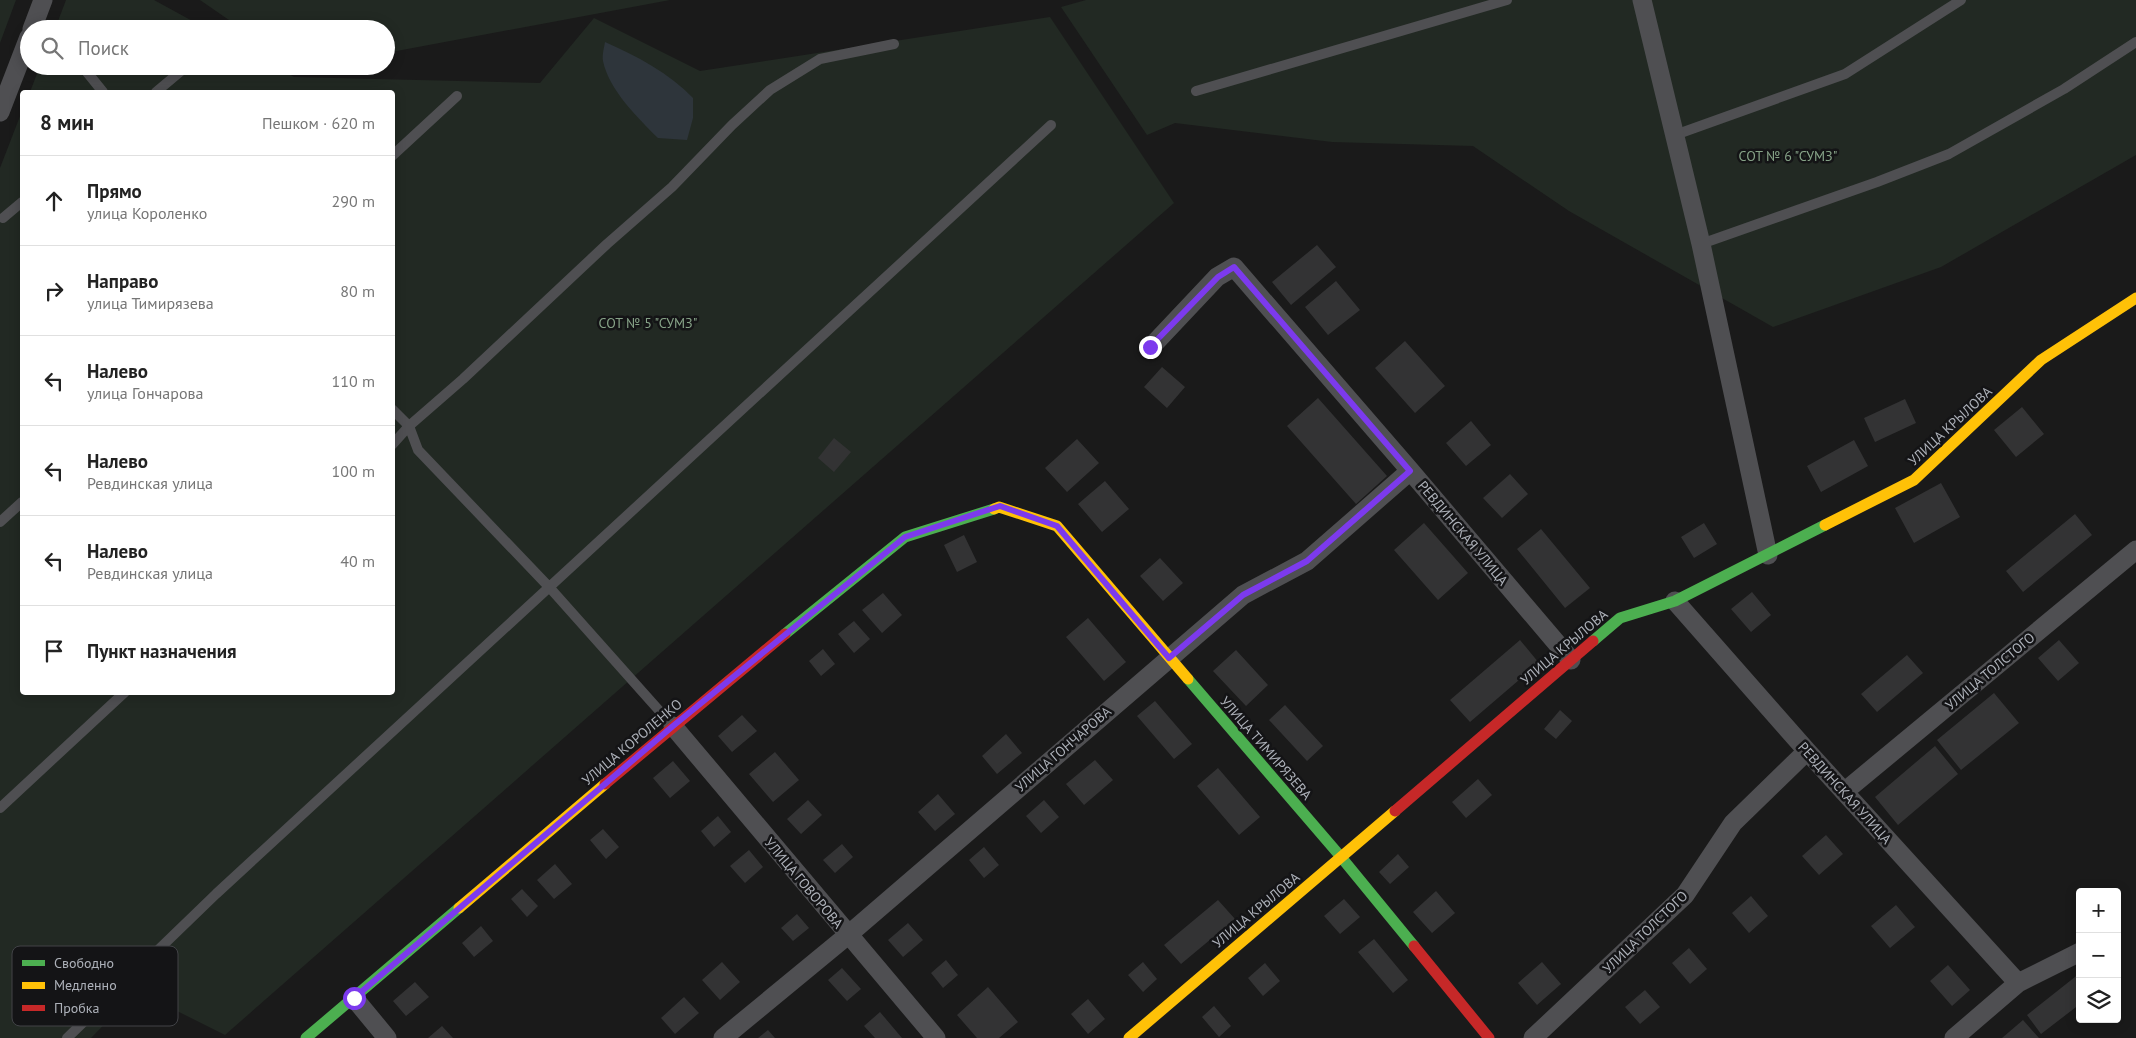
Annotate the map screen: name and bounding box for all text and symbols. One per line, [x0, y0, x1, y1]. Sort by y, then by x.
search box [20, 20, 395, 75]
icon: search [38, 34, 66, 62]
text: Поиск [78, 36, 129, 60]
text: 8 мин [40, 109, 94, 136]
text: Пешком · 620 m [262, 113, 375, 133]
park label: СОТ № 6 "СУМЗ" [1739, 147, 1837, 165]
text: Прямо [87, 179, 142, 203]
icon: ahead [40, 187, 68, 215]
text: 290 m [332, 191, 375, 211]
text: улица Короленко [87, 203, 207, 223]
text: Направо [87, 269, 158, 293]
icon: right [40, 277, 68, 305]
text: 80 m [340, 281, 375, 301]
text: улица Тимирязева [87, 293, 214, 313]
park label: СОТ № 5 "СУМЗ" [599, 314, 697, 332]
route end [1139, 336, 1162, 359]
text: Налево [87, 359, 148, 383]
icon: left [40, 367, 68, 395]
text: 110 m [332, 371, 375, 391]
street label: УЛИЦА КРЫЛОВА [1904, 382, 1996, 470]
text: улица Гончарова [87, 383, 203, 403]
text: Налево [87, 449, 148, 473]
icon: left [40, 457, 68, 485]
text: 100 m [332, 461, 375, 481]
text: Ревдинская улица [87, 473, 213, 493]
street label: РЕВДИНСКАЯ УЛИЦА [1414, 477, 1513, 590]
text: Налево [87, 539, 148, 563]
icon: left [40, 547, 68, 575]
text: 40 m [340, 551, 375, 571]
text: Ревдинская улица [87, 563, 213, 583]
street label: УЛИЦА КРЫЛОВА [1517, 605, 1612, 689]
street label: УЛИЦА ТОЛСТОГО [1942, 628, 2038, 714]
icon: arrive [40, 637, 68, 665]
text: Пункт назначения [87, 639, 237, 663]
street label: УЛИЦА ТИМИРЯЗЕВА [1216, 693, 1316, 804]
street label: УЛИЦА КОРОЛЕНКО [578, 695, 686, 789]
street label: УЛИЦА ГОНЧАРОВА [1011, 702, 1115, 796]
street label: РЕВДИНСКАЯ УЛИЦА [1794, 738, 1896, 848]
street label: УЛИЦА ГОВОРОВА [761, 834, 848, 933]
street label: УЛИЦА КРЫЛОВА [1209, 868, 1304, 952]
street label: УЛИЦА ТОЛСТОГО [1599, 887, 1691, 977]
map controls [2076, 888, 2121, 1023]
button: + [2076, 888, 2121, 933]
button: − [2076, 933, 2121, 978]
legend [12, 946, 178, 1026]
text: Свободно [54, 954, 114, 972]
text: Медленно [54, 976, 117, 994]
button: layers [2076, 978, 2121, 1023]
route start [343, 987, 366, 1010]
text: Пробка [54, 999, 99, 1017]

